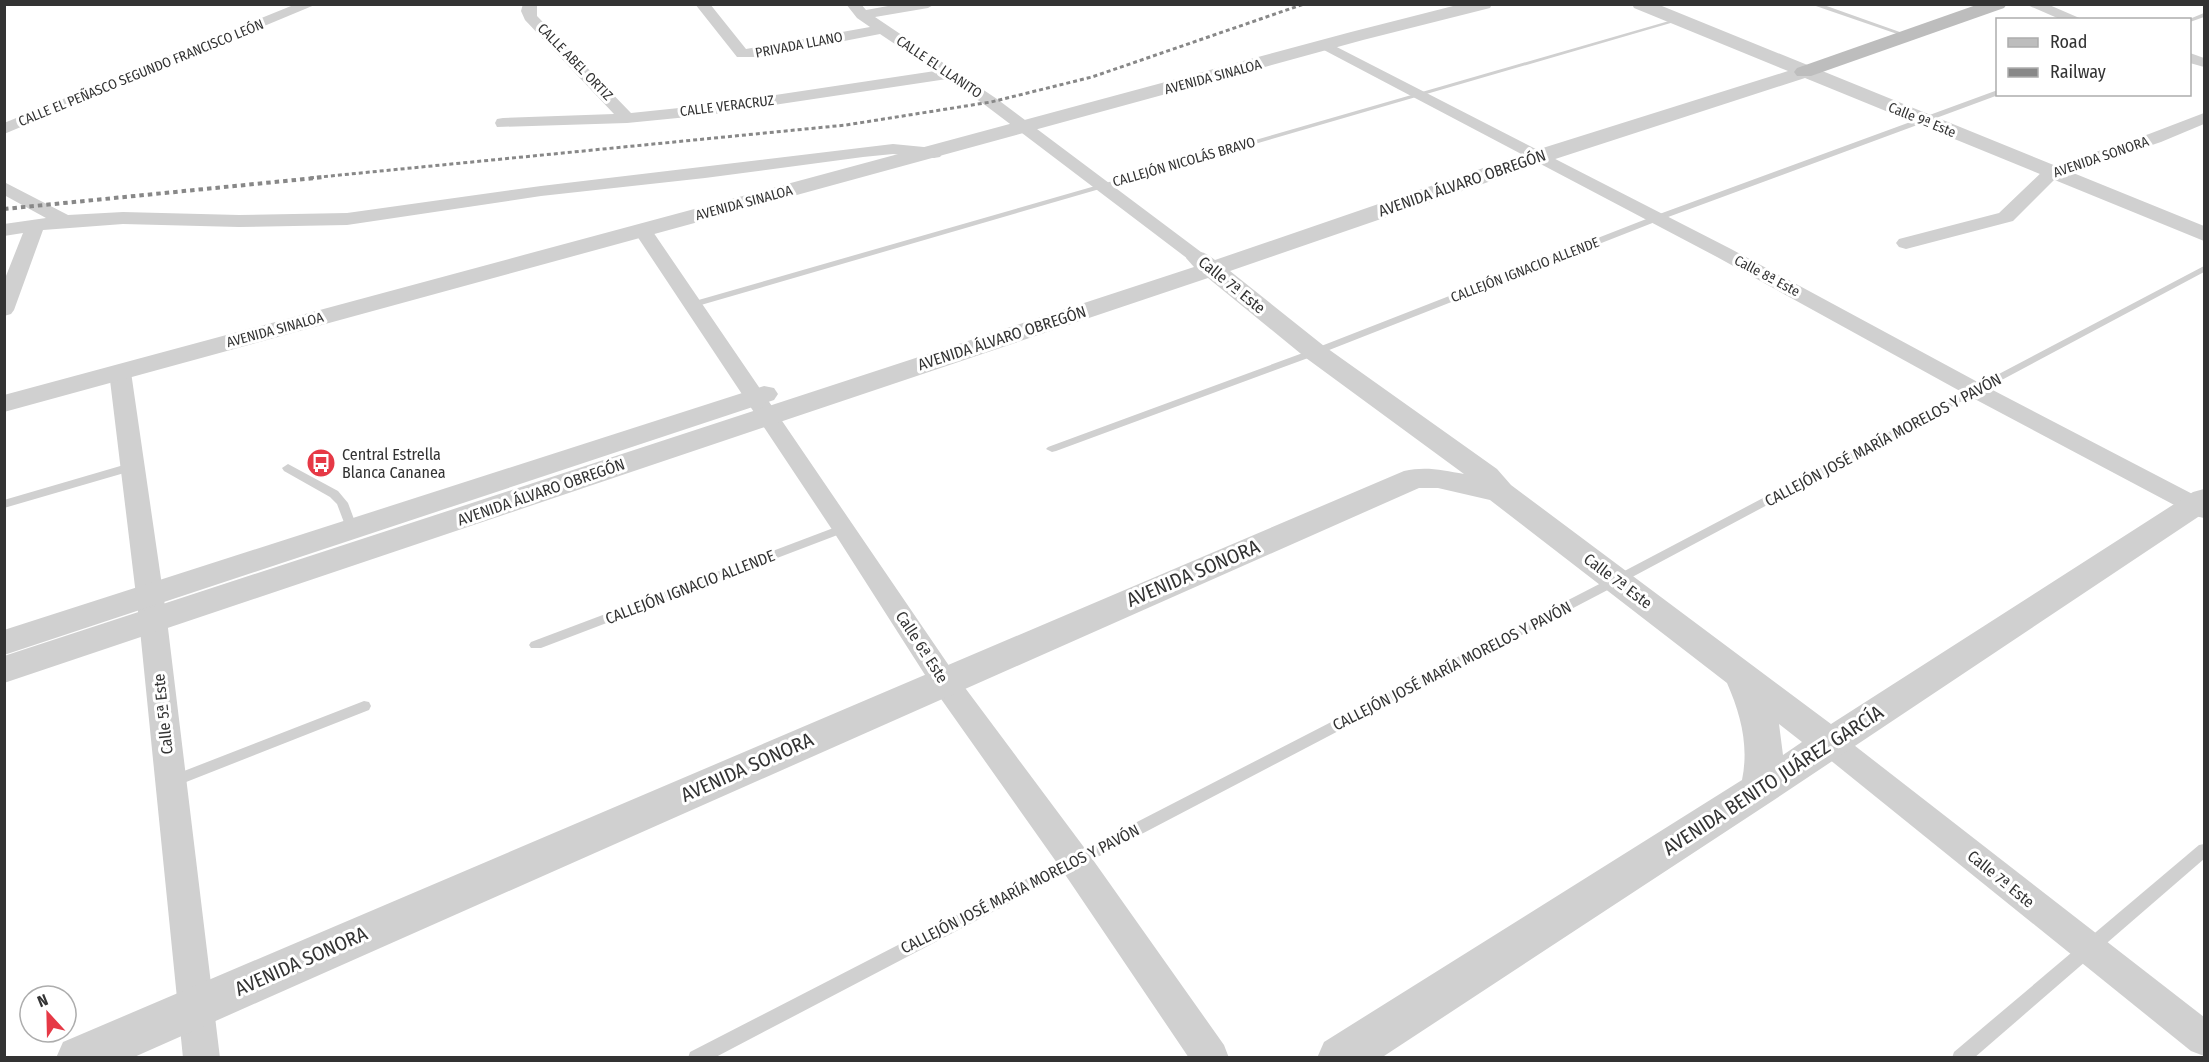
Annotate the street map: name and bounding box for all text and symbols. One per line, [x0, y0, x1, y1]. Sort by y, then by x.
street label: CALLE EL PEÑASCO SEGUNDO FRANCISCO LEÓN [16, 15, 266, 130]
legend [1996, 18, 2191, 96]
street label: CALLE ABEL ORTIZ [534, 20, 616, 104]
street label: PRIVADA LLANO [754, 28, 844, 62]
text: Road [2050, 31, 2087, 53]
street label: CALLE EL LLANITO [893, 32, 985, 102]
street label: AVENIDA SINALOA [1163, 56, 1264, 98]
text: Railway [2050, 61, 2106, 83]
street label: CALLE VERACRUZ [679, 92, 775, 120]
street label: Calle 9ª Este [1886, 99, 1958, 141]
street label: CALLEJÓN NICOLÁS BRAVO [1110, 132, 1258, 191]
street label: AVENIDA SONORA [2051, 133, 2151, 181]
street label: AVENIDA ÁLVARO OBREGÓN [1376, 145, 1548, 221]
street label: AVENIDA SINALOA [694, 182, 795, 224]
street label: CALLEJÓN IGNACIO ALLENDE [1448, 233, 1602, 306]
street label: Calle 7ª Este [1195, 252, 1269, 318]
street label: Calle 8ª Este [1731, 252, 1803, 300]
street label: AVENIDA ÁLVARO OBREGÓN [915, 302, 1089, 374]
street label: AVENIDA SINALOA [225, 309, 326, 351]
street label: CALLEJÓN JOSÉ MARÍA MORELOS Y PAVÓN [1761, 369, 2005, 511]
place label: Central Estrella Blanca Cananea [342, 445, 446, 482]
bus stop icon: Central Estrella Blanca Cananea [305, 447, 337, 479]
street label: AVENIDA ÁLVARO OBREGÓN [455, 454, 627, 530]
street label: AVENIDA SONORA [1123, 534, 1264, 612]
street label: CALLEJÓN IGNACIO ALLENDE [603, 546, 777, 628]
street label: Calle 7ª Este [1580, 549, 1656, 613]
street label: CALLEJÓN JOSÉ MARÍA MORELOS Y PAVÓN [1330, 597, 1574, 735]
street label: Calle 6ª Este [892, 608, 952, 687]
street label: Calle 5ª Este [149, 673, 177, 755]
street label: AVENIDA BENITO JUÁREZ GARCÍA [1658, 699, 1888, 860]
street label: AVENIDA SONORA [677, 727, 817, 807]
street label: CALLEJÓN JOSÉ MARÍA MORELOS Y PAVÓN [898, 820, 1142, 958]
street label: Calle 7ª Este [1964, 846, 2038, 912]
street label: AVENIDA SONORA [231, 921, 371, 1001]
north arrow [18, 984, 78, 1044]
text: N [35, 990, 51, 1011]

